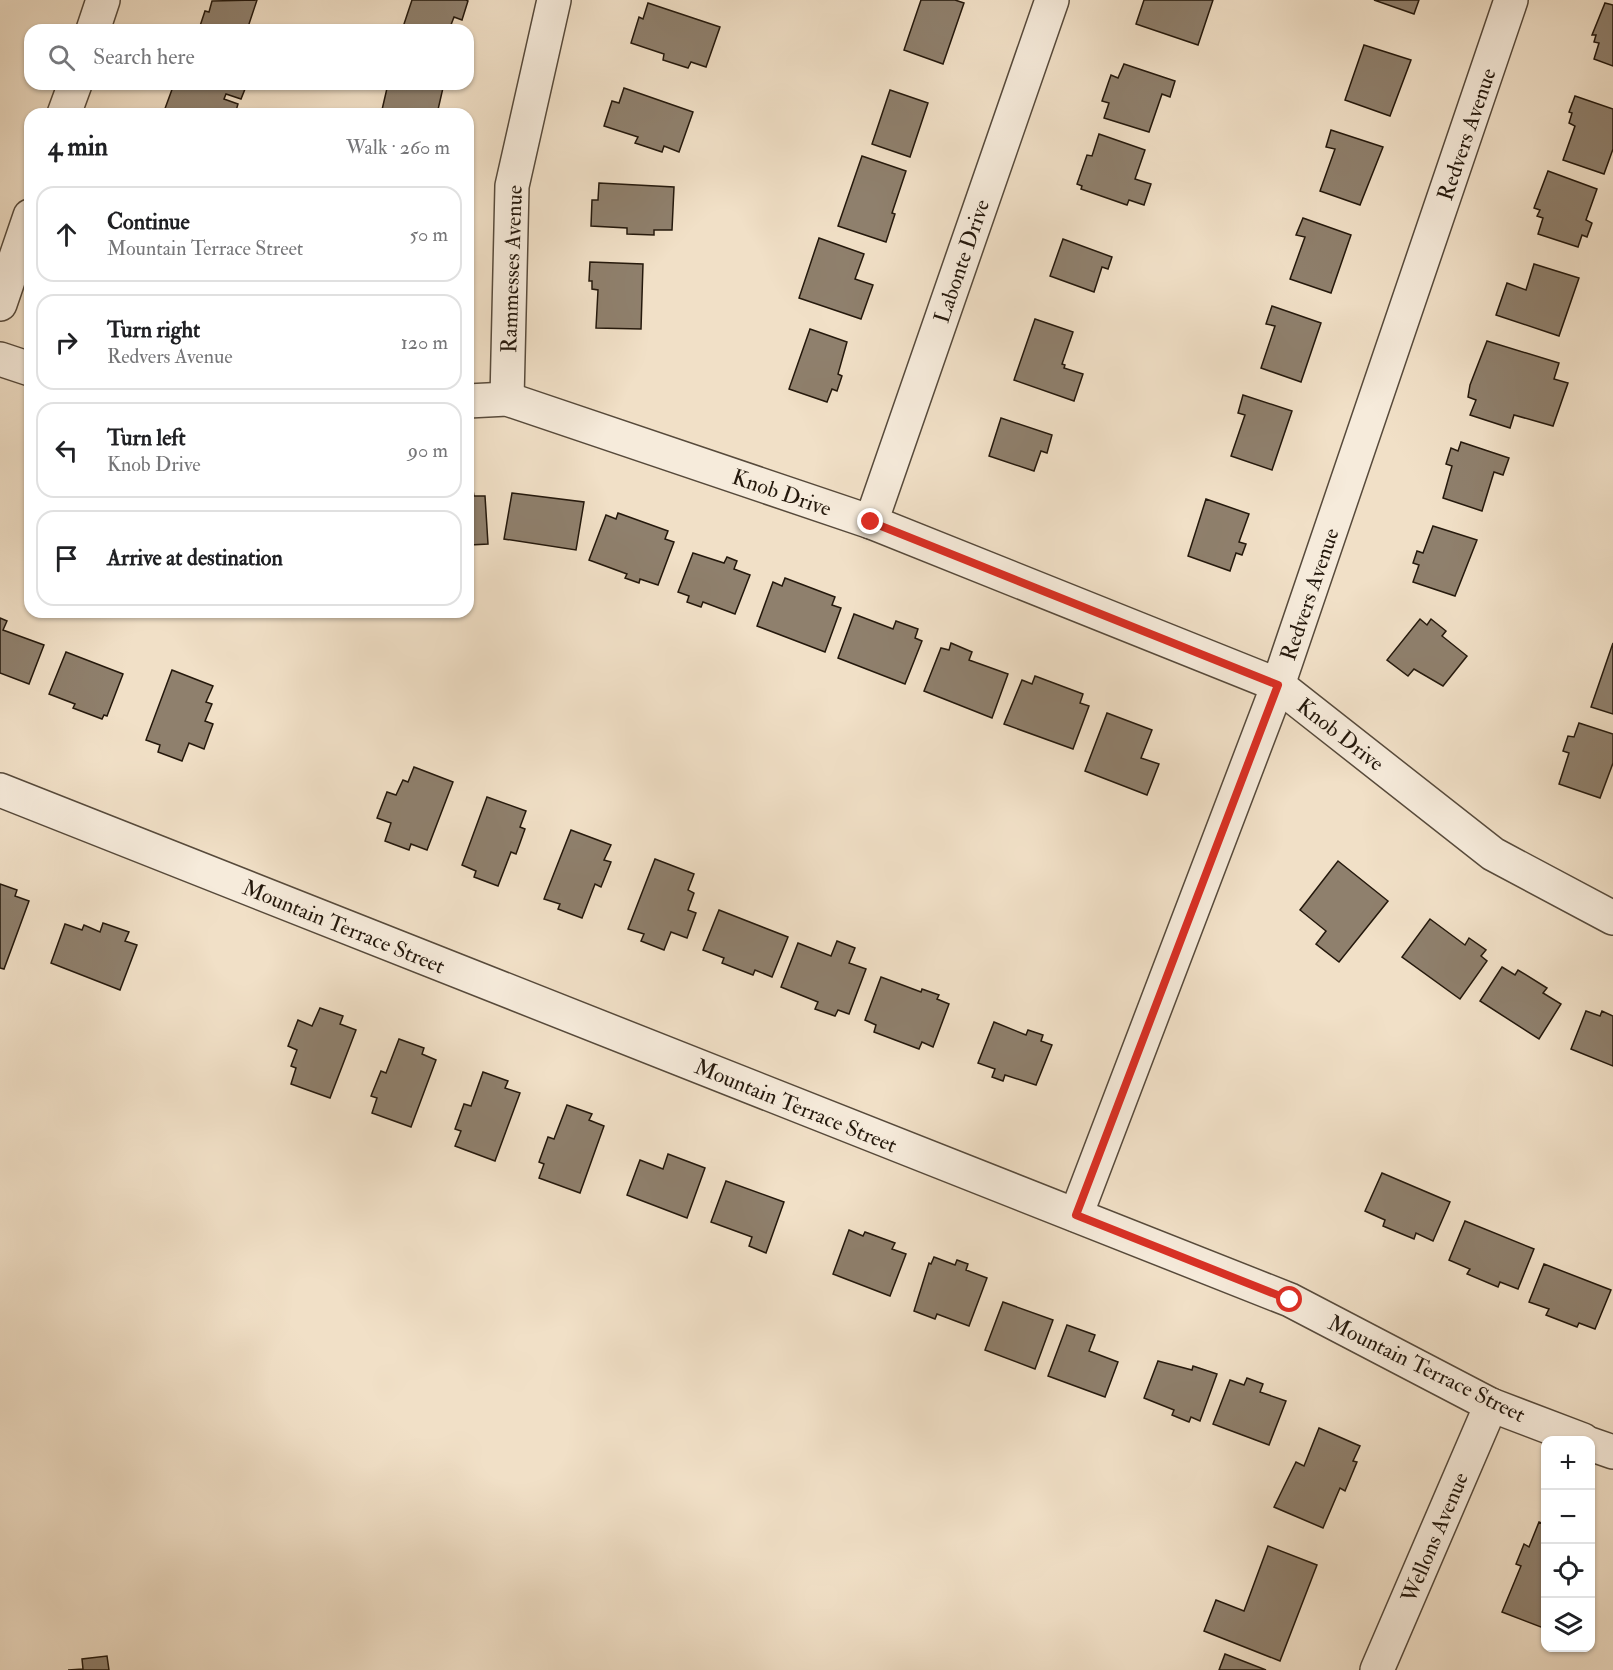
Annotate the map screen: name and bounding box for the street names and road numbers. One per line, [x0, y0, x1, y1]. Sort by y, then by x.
street label: Redvers Avenue [1431, 64, 1503, 204]
street label: Rammesses Avenue [495, 184, 529, 354]
street label: Labonte Drive [928, 196, 996, 327]
street label: Knob Drive [728, 463, 835, 523]
street label: Redvers Avenue [1274, 524, 1346, 664]
street label: Knob Drive [1291, 692, 1390, 778]
street label: Mountain Terrace Street [238, 873, 449, 980]
street label: Mountain Terrace Street [690, 1052, 901, 1159]
street label: Mountain Terrace Street [1323, 1309, 1530, 1429]
street label: Wellons Avenue [1395, 1468, 1475, 1608]

